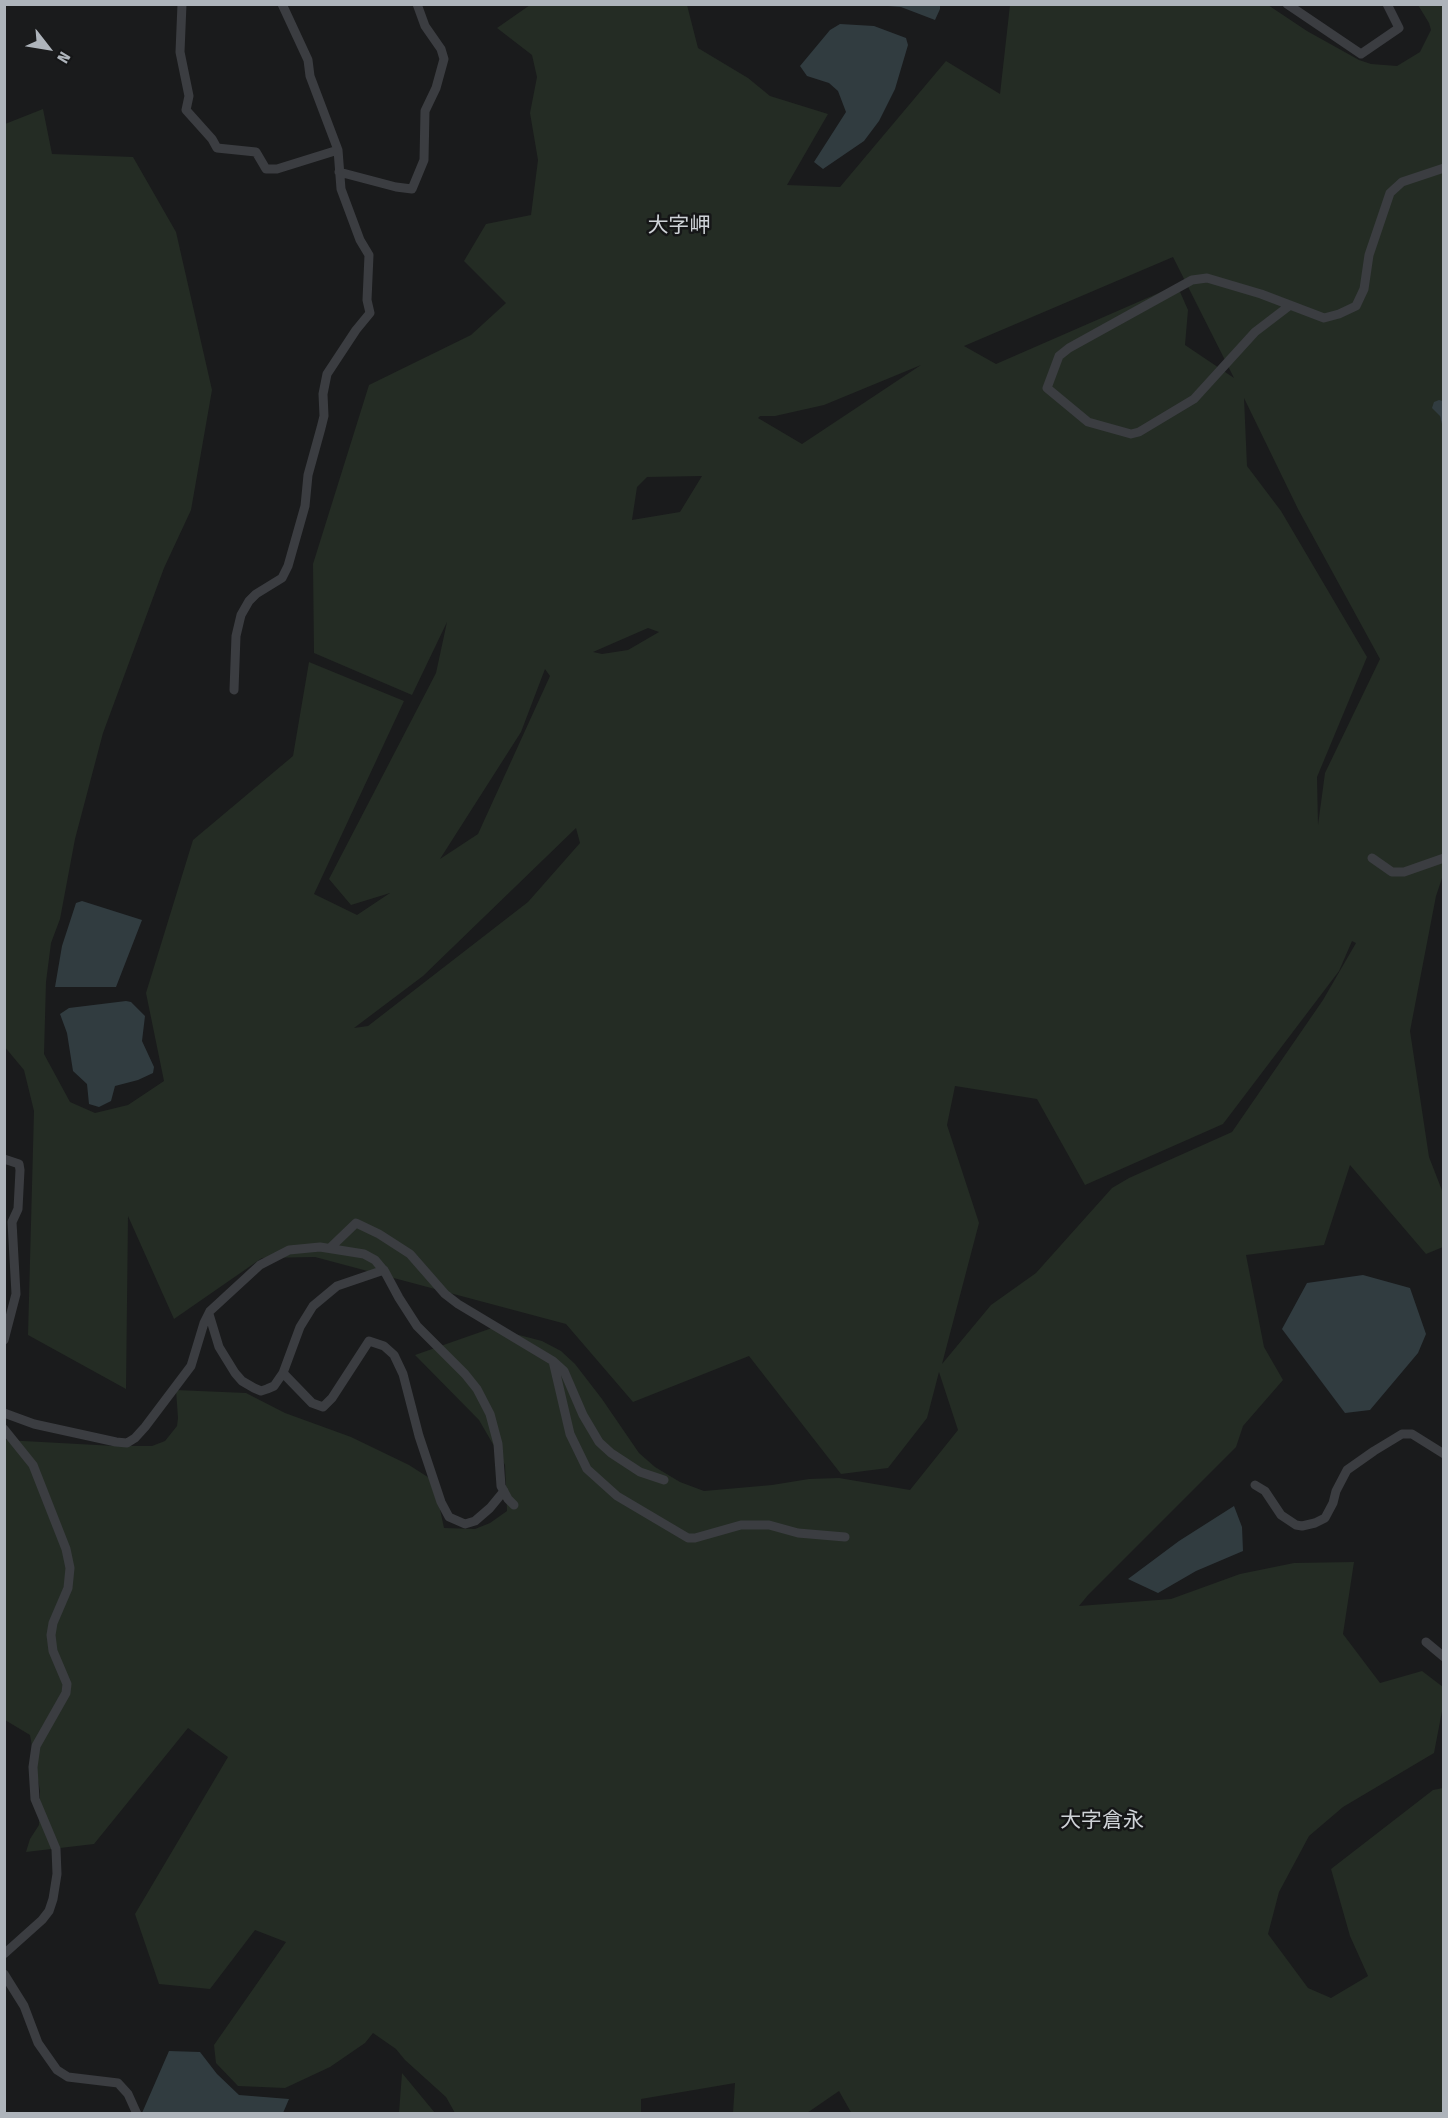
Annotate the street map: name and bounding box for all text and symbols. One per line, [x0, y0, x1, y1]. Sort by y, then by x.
north arrow [18, 18, 78, 78]
text: N [53, 49, 74, 67]
district label: 大字岬 [648, 213, 710, 239]
district label: 大字倉永 [1060, 1808, 1144, 1834]

